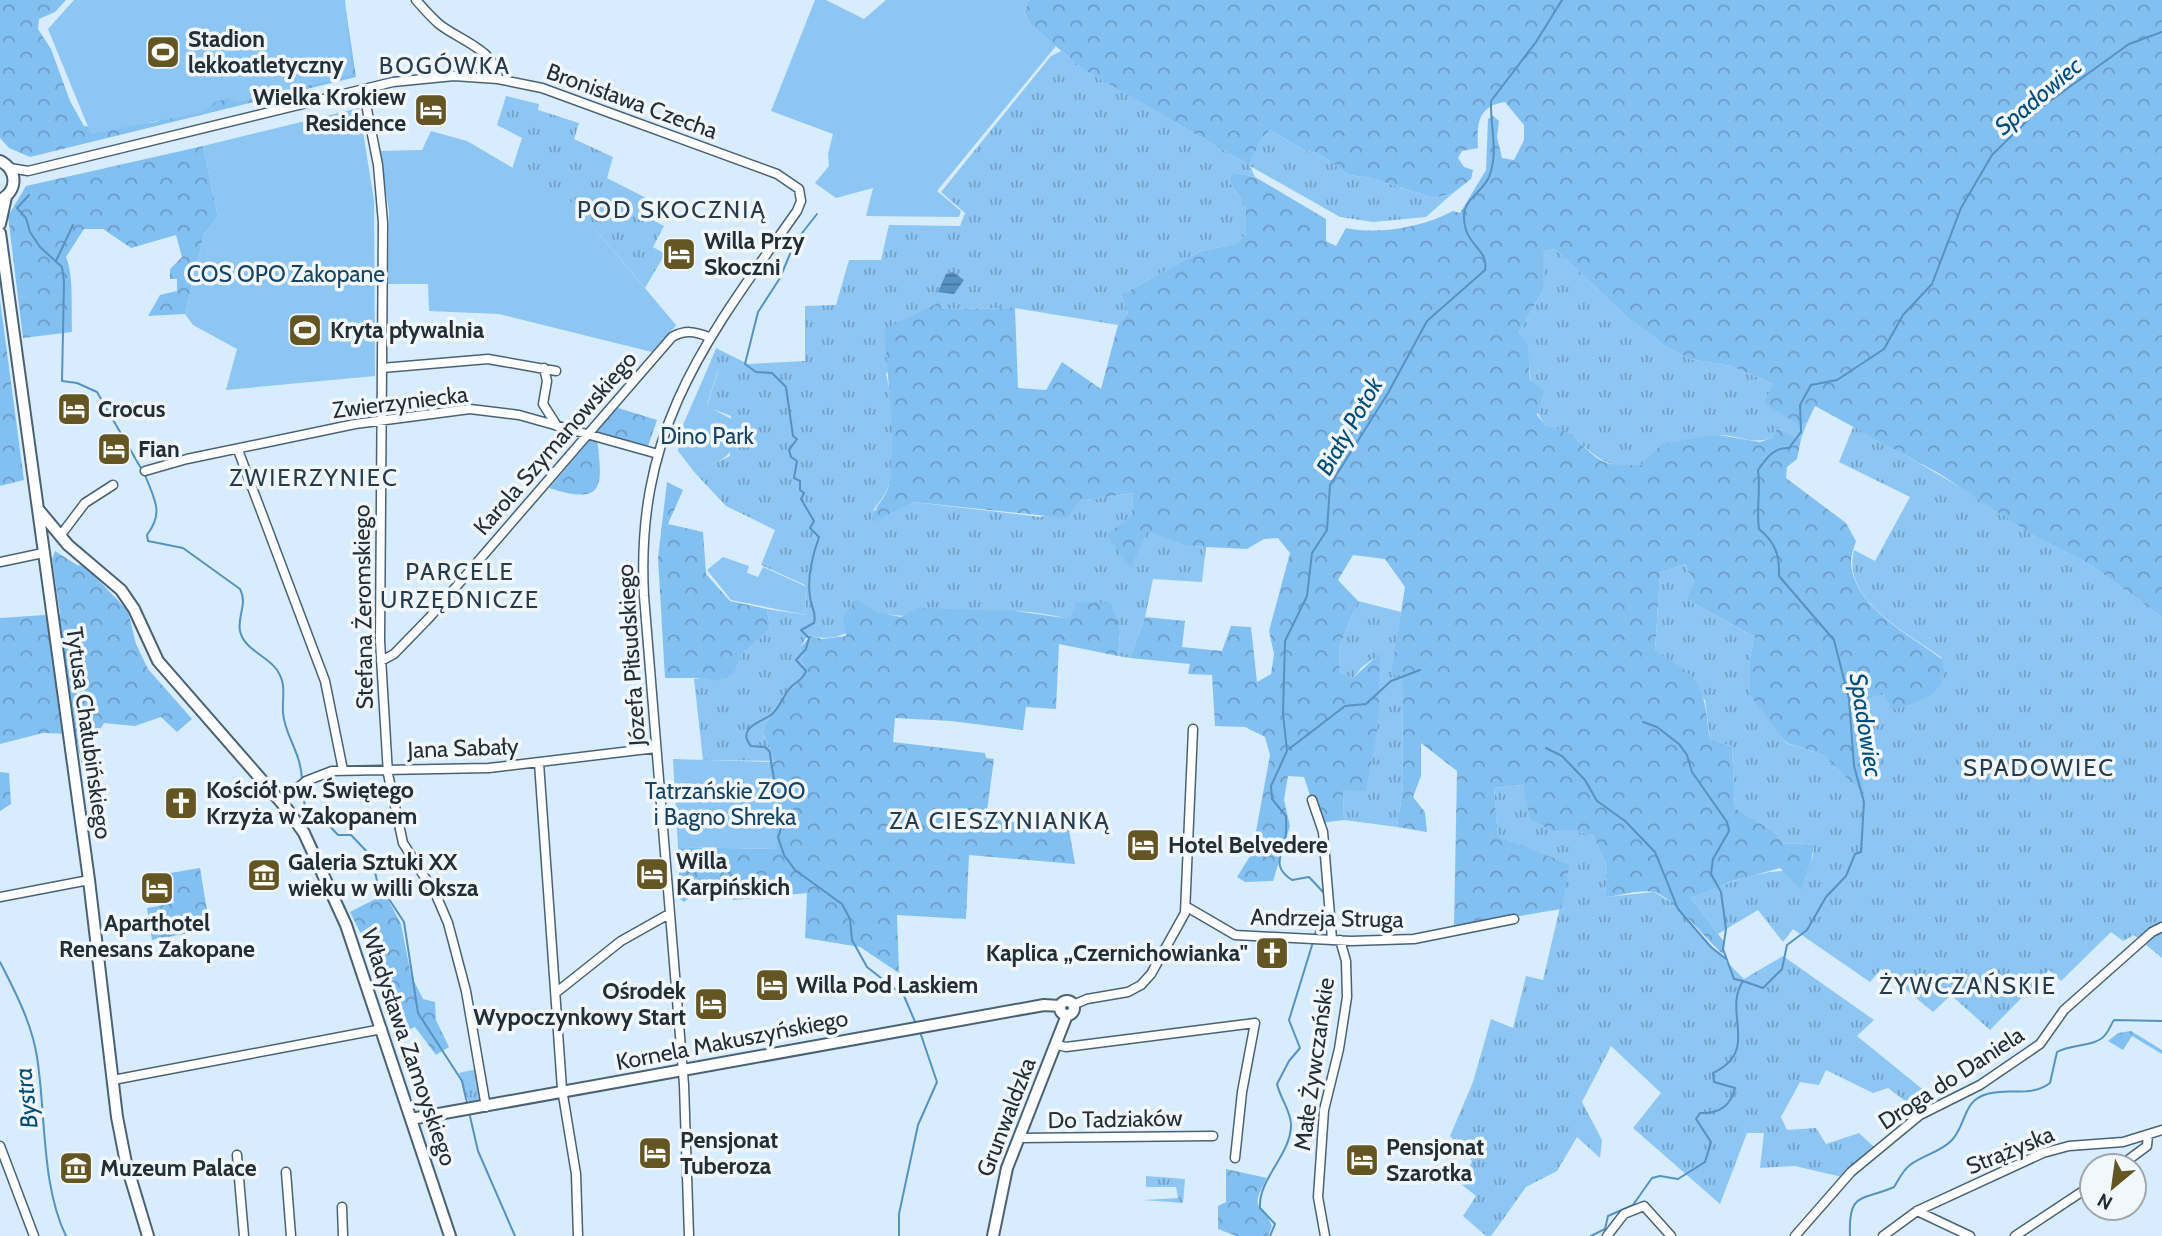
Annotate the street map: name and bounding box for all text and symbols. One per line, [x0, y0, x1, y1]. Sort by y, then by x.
place label: Stadion lekkoatletyczny [188, 25, 344, 79]
sports icon: Stadion lekkoatletyczny [144, 33, 182, 71]
district label: BOGÓWKA [379, 51, 511, 80]
water label: Spadowiec [1989, 51, 2088, 141]
street label: Bronisława Czecha [543, 57, 721, 145]
place label: Wielka Krokiew Residence [253, 83, 406, 137]
hotel icon: Wielka Krokiew Residence [412, 91, 450, 129]
district label: POD SKOCZNIĄ [577, 195, 767, 224]
place label: Willa Przy Skoczni [704, 227, 805, 281]
hotel icon: Willa Przy Skoczni [660, 235, 698, 273]
park label: COS OPO Zakopane [187, 260, 385, 288]
sports icon: Kryta pływalnia [286, 311, 324, 349]
place label: Kryta pływalnia [330, 316, 485, 344]
street label: Karola Szymanowskiego [467, 345, 643, 541]
water label: Biały Potok [1309, 371, 1389, 480]
street label: Zwierzyniecka [331, 380, 469, 424]
hotel icon: Crocus [55, 390, 93, 428]
place label: Crocus [98, 395, 166, 423]
park label: Dino Park [660, 422, 754, 450]
hotel icon: Fian [95, 430, 133, 468]
place label: Fian [138, 435, 180, 463]
district label: ZWIERZYNIEC [229, 463, 399, 492]
street label: Stefana Żeromskiego [347, 504, 379, 710]
district label: PARCELE URZĘDNICZE [380, 557, 540, 614]
street label: Józefa Piłsudskiego [611, 563, 651, 748]
street label: Tytusa Chałubińskiego [60, 625, 118, 841]
water label: Spadowiec [1843, 671, 1889, 780]
street label: Jana Sabały [406, 732, 519, 764]
district label: SPADOWIEC [1963, 753, 2115, 782]
place label: Kościół pw. Świętego Krzyża w Zakopanem [206, 776, 417, 830]
park label: Tatrzańskie ZOO i Bagno Shreka [645, 777, 805, 831]
church icon: Kościół pw. Świętego Krzyża w Zakopanem [162, 784, 200, 822]
district label: ZA CIESZYNIANKĄ [889, 806, 1111, 835]
hotel icon: Hotel Belvedere [1124, 826, 1162, 864]
place label: Hotel Belvedere [1168, 831, 1328, 859]
place label: Willa Karpińskich [676, 847, 790, 901]
place label: Galeria Sztuki XX wieku w willi Oksza [288, 848, 479, 902]
hotel icon: Willa Karpińskich [633, 855, 671, 893]
museum icon: Galeria Sztuki XX wieku w willi Oksza [245, 856, 283, 894]
hotel icon: Aparthotel Renesans Zakopane [138, 869, 176, 907]
street label: Andrzeja Struga [1250, 903, 1404, 933]
place label: Aparthotel Renesans Zakopane [59, 909, 255, 963]
street label: Władysława Zamoyskiego [355, 925, 463, 1169]
church icon: Kaplica „Czernichowianka" [1253, 934, 1291, 972]
place label: Kaplica „Czernichowianka" [986, 939, 1248, 967]
hotel icon: Willa Pod Laskiem [753, 966, 791, 1004]
place label: Willa Pod Laskiem [796, 971, 978, 999]
district label: ŻYWCZAŃSKIE [1879, 971, 2057, 1000]
street label: Małe Żywczańskie [1288, 975, 1340, 1152]
place label: Ośrodek Wypoczynkowy Start [473, 977, 687, 1031]
hotel icon: Ośrodek Wypoczynkowy Start [692, 985, 730, 1023]
street label: Kornela Makuszyńskiego [614, 1004, 850, 1076]
street label: Droga do Daniela [1873, 1021, 2029, 1135]
street label: Grunwaldzka [971, 1054, 1041, 1180]
water label: Bystra [8, 1066, 44, 1130]
street label: Do Tadziaków [1047, 1104, 1183, 1134]
street label: Strążyska [1962, 1120, 2058, 1180]
place label: Pensjonat Tuberoza [680, 1126, 778, 1180]
place label: Pensjonat Szarotka [1386, 1133, 1484, 1187]
hotel icon: Pensjonat Tuberoza [636, 1134, 674, 1172]
hotel icon: Pensjonat Szarotka [1343, 1141, 1381, 1179]
museum icon: Muzeum Palace [57, 1149, 95, 1187]
north arrow [2078, 1152, 2148, 1222]
place label: Muzeum Palace [100, 1154, 257, 1182]
text: N [2094, 1188, 2116, 1215]

